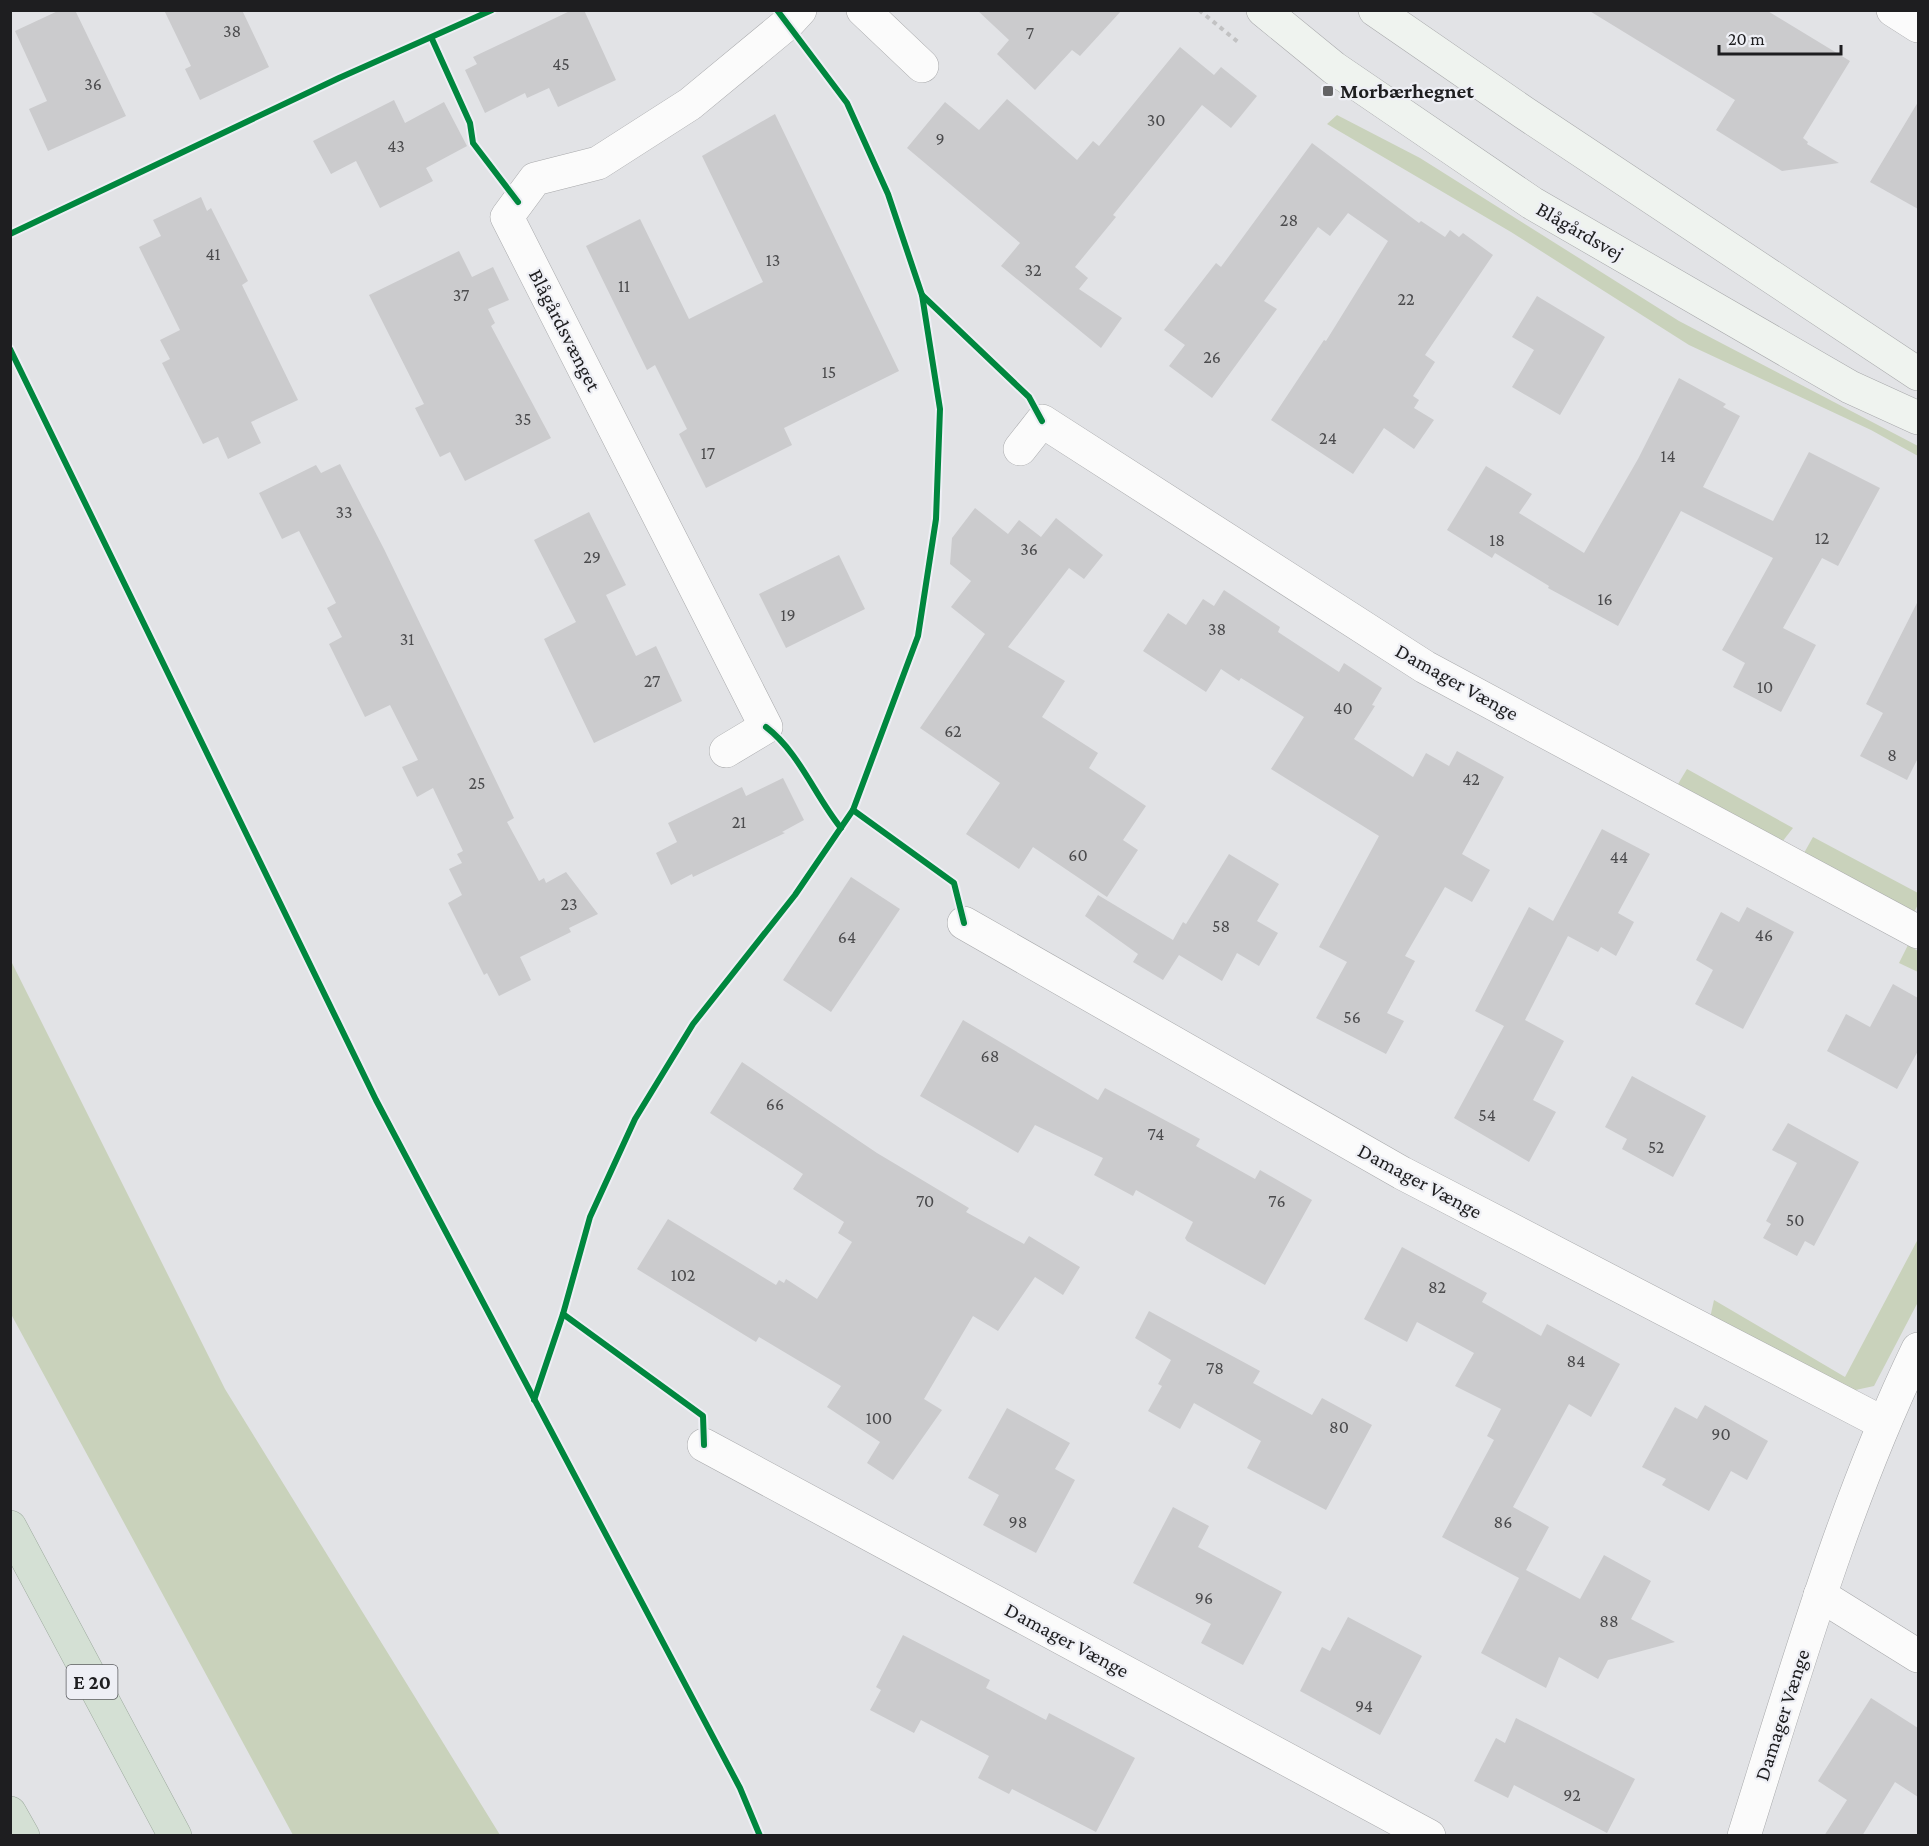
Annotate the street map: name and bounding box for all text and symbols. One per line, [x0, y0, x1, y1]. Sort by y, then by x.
scale bar [1719, 18, 1840, 56]
house number: 38 [223, 21, 241, 41]
house number: 7 [1026, 23, 1034, 43]
text: 20 m [1728, 29, 1765, 49]
house number: 45 [552, 54, 570, 74]
house number: 36 [84, 74, 102, 94]
place label: Morbærhegnet [1340, 79, 1474, 103]
marker: Morbærhegnet [1321, 84, 1335, 98]
house number: 30 [1147, 110, 1165, 130]
house number: 9 [935, 129, 945, 149]
house number: 43 [387, 136, 405, 156]
street label: Blågårdsvej [1532, 196, 1628, 266]
house number: 28 [1280, 210, 1298, 230]
house number: 41 [205, 244, 221, 264]
house number: 13 [766, 250, 780, 270]
house number: 32 [1024, 260, 1042, 280]
street label: Blågårdsvænget [524, 265, 607, 396]
house number: 11 [618, 276, 630, 296]
house number: 37 [453, 285, 469, 305]
house number: 22 [1397, 289, 1415, 309]
house number: 26 [1203, 347, 1221, 367]
house number: 15 [822, 362, 836, 382]
house number: 35 [514, 409, 532, 429]
house number: 24 [1319, 428, 1337, 448]
house number: 17 [701, 443, 715, 463]
house number: 14 [1660, 446, 1676, 466]
house number: 33 [336, 502, 353, 522]
house number: 12 [1815, 528, 1829, 548]
house number: 18 [1489, 530, 1505, 550]
house number: 36 [1020, 539, 1038, 559]
house number: 29 [583, 547, 601, 567]
house number: 16 [1597, 589, 1613, 609]
house number: 19 [780, 605, 796, 625]
house number: 38 [1208, 619, 1226, 639]
house number: 31 [400, 629, 414, 649]
street label: Damager Vænge [1391, 638, 1523, 726]
house number: 27 [644, 671, 660, 691]
house number: 10 [1757, 677, 1773, 697]
house number: 40 [1333, 698, 1353, 718]
house number: 62 [944, 721, 962, 741]
house number: 8 [1887, 745, 1897, 765]
house number: 42 [1462, 769, 1480, 789]
house number: 25 [468, 773, 486, 793]
house number: 21 [732, 812, 746, 832]
house number: 60 [1068, 845, 1088, 865]
house number: 44 [1610, 847, 1628, 867]
house number: 23 [560, 894, 578, 914]
house number: 58 [1212, 916, 1230, 936]
house number: 46 [1755, 925, 1773, 945]
house number: 64 [838, 927, 856, 947]
house number: 56 [1343, 1007, 1361, 1027]
house number: 68 [981, 1046, 999, 1066]
house number: 66 [766, 1094, 784, 1114]
house number: 54 [1478, 1105, 1496, 1125]
house number: 74 [1148, 1124, 1164, 1144]
house number: 52 [1648, 1137, 1664, 1157]
street label: Damager Vænge [1354, 1138, 1486, 1224]
house number: 70 [916, 1191, 934, 1211]
house number: 76 [1268, 1191, 1286, 1211]
house number: 50 [1786, 1210, 1804, 1230]
house number: 102 [671, 1265, 695, 1285]
house number: 82 [1428, 1277, 1446, 1297]
house number: 84 [1567, 1351, 1585, 1371]
house number: 78 [1206, 1358, 1224, 1378]
house number: 100 [866, 1408, 892, 1428]
house number: 80 [1329, 1417, 1349, 1437]
house number: 90 [1711, 1424, 1731, 1444]
house number: 98 [1009, 1512, 1027, 1532]
house number: 86 [1494, 1512, 1512, 1532]
house number: 96 [1195, 1588, 1213, 1608]
street label: Damager Vænge [1001, 1597, 1133, 1683]
house number: 88 [1599, 1611, 1619, 1631]
street label: Damager Vænge [1749, 1646, 1815, 1784]
road number: E 20 [66, 1665, 118, 1699]
house number: 94 [1355, 1696, 1373, 1716]
house number: 92 [1563, 1785, 1581, 1805]

